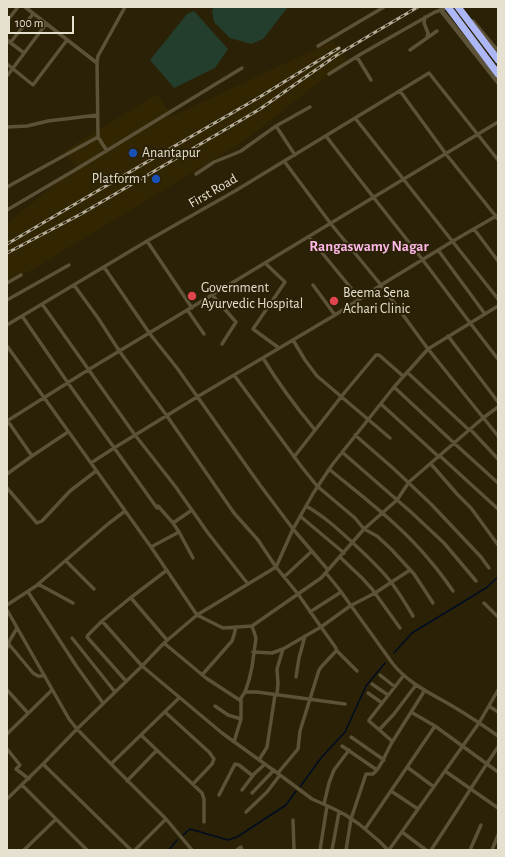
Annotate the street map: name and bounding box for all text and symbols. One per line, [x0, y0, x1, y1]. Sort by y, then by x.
scale bar [10, 8, 76, 34]
text: 100 m [15, 17, 43, 29]
place label: Anantapur [142, 145, 200, 161]
marker: Anantapur [127, 147, 139, 159]
street label: First Road [186, 170, 240, 212]
place label: Platform 1 [92, 171, 147, 187]
marker: Platform 1 [150, 173, 162, 185]
district label: Rangaswamy Nagar [309, 237, 429, 255]
place label: Government Ayurvedic Hospital [201, 280, 303, 312]
place label: Beema Sena Achari Clinic [343, 285, 410, 318]
marker: Government Ayurvedic Hospital [186, 290, 198, 302]
marker: Beema Sena Achari Clinic [328, 295, 340, 307]

